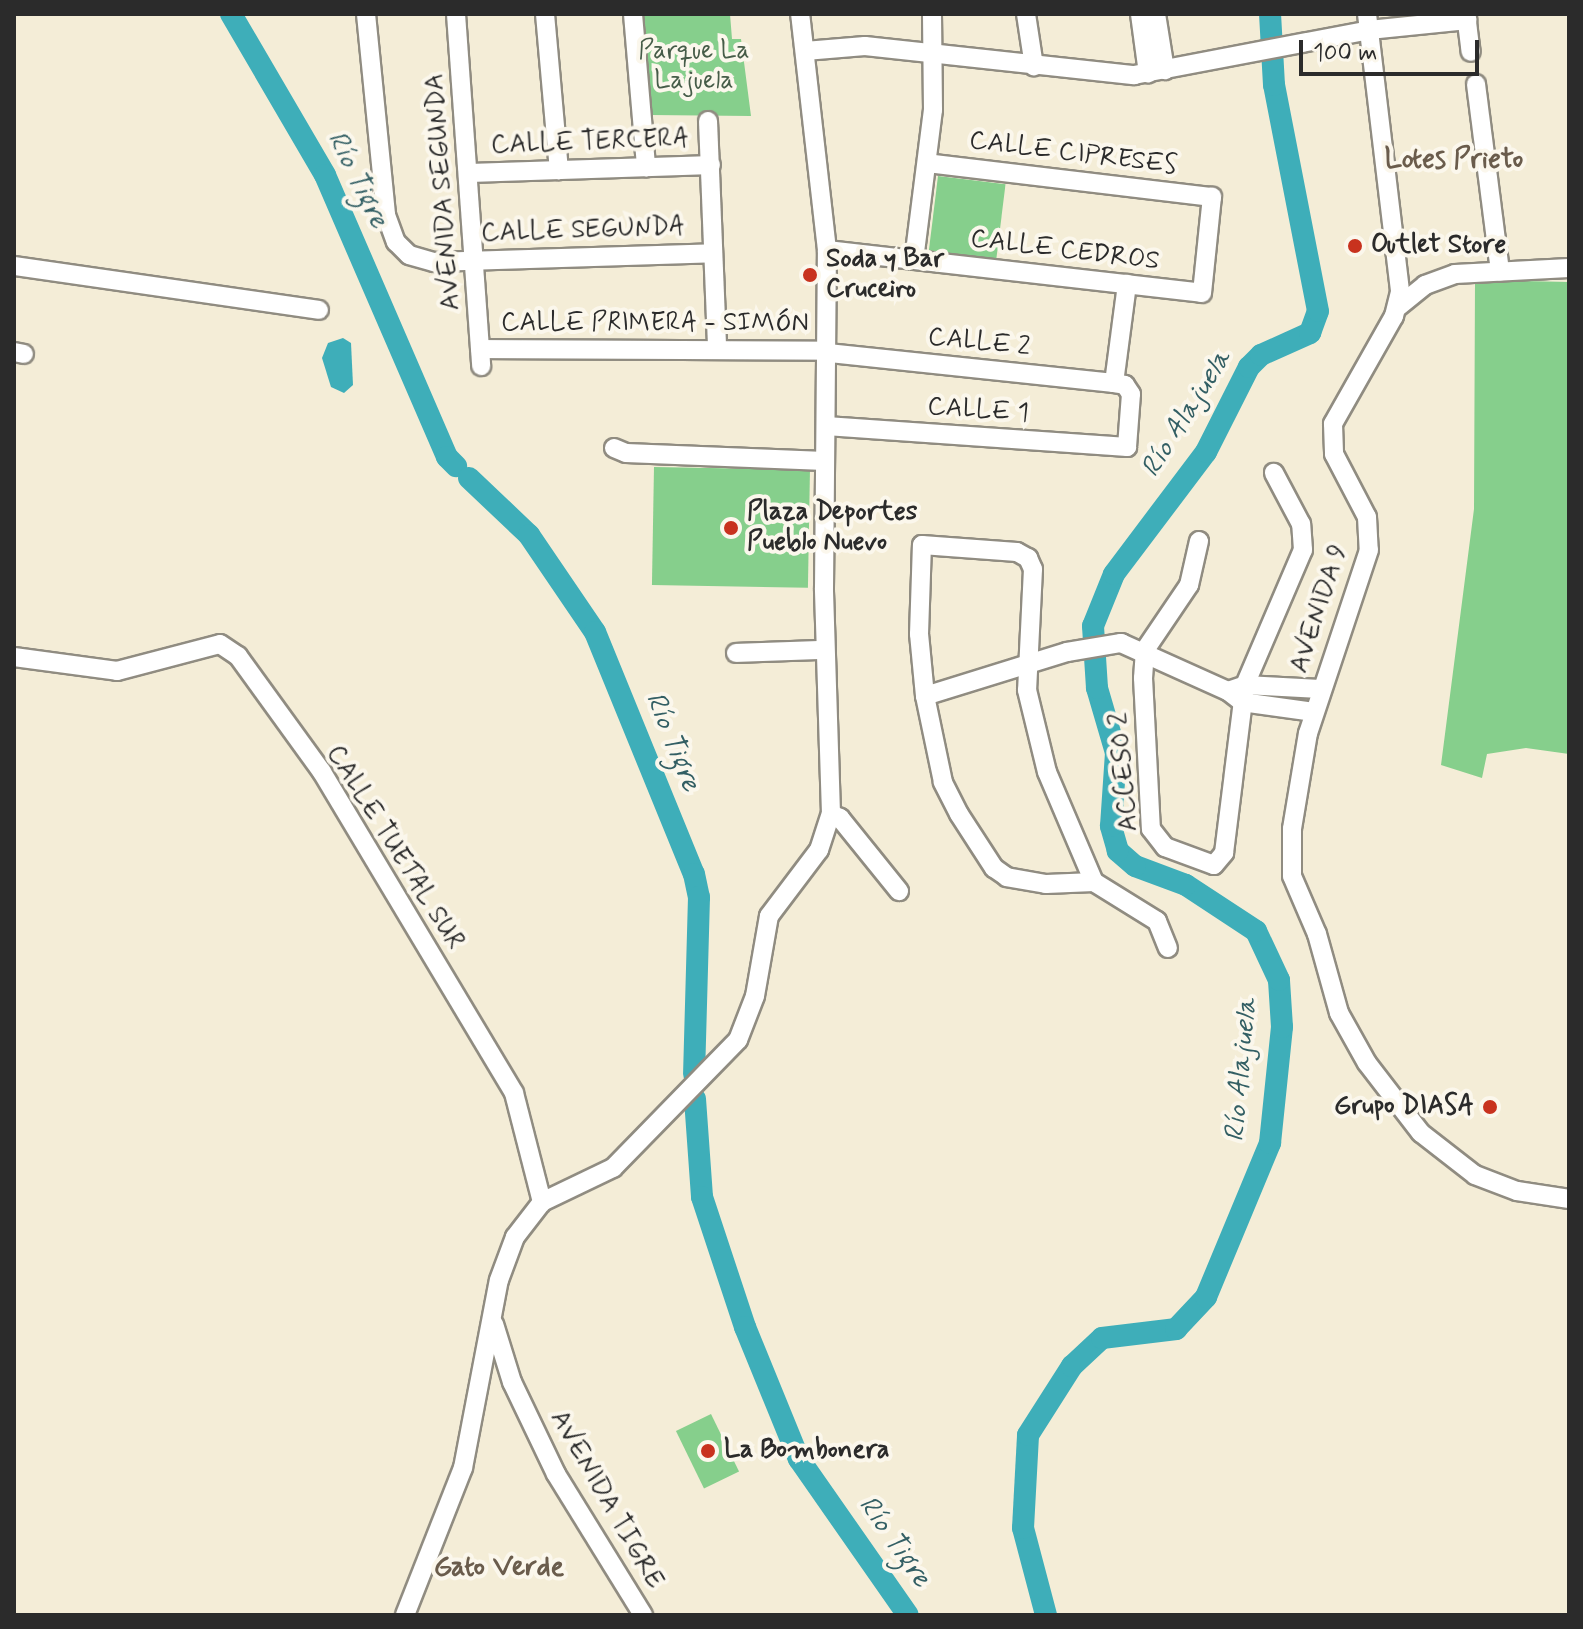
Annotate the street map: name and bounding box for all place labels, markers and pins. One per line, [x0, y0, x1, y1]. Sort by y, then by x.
place label: Outlet Store [1371, 230, 1506, 262]
marker: Outlet Store [1346, 237, 1364, 255]
place label: Soda y Bar Cruceiro [826, 244, 944, 306]
marker: Soda y Bar Cruceiro [801, 266, 819, 284]
place label: Plaza Deportes Pueblo Nuevo [747, 497, 917, 558]
marker: Plaza Deportes Pueblo Nuevo [722, 519, 740, 537]
place label: Grupo DIASA [1328, 1091, 1474, 1123]
marker: Grupo DIASA [1481, 1098, 1499, 1116]
place label: La Bombonera [724, 1435, 887, 1467]
marker: La Bombonera [699, 1442, 717, 1460]

